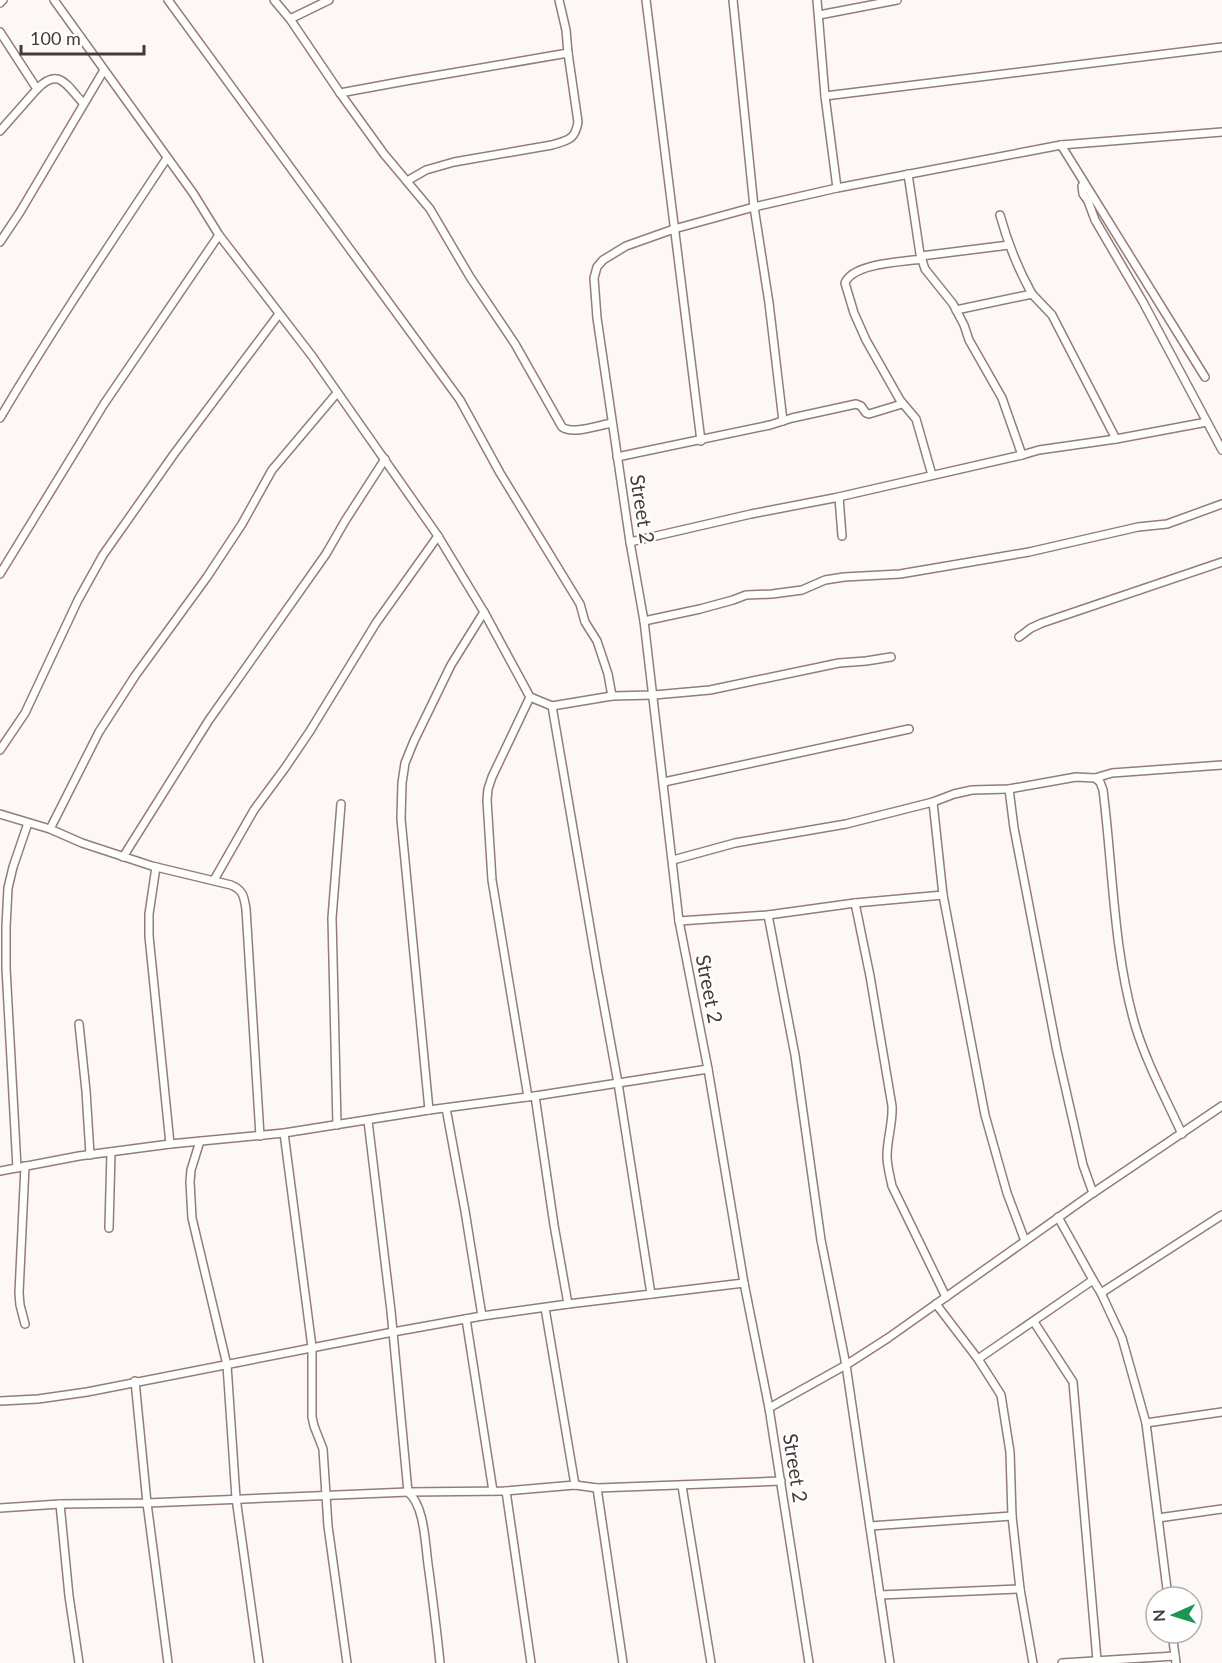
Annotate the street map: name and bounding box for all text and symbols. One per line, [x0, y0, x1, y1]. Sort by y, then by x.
scale bar [21, 18, 144, 56]
text: 100 m [30, 27, 81, 49]
street label: Street 2 [626, 473, 660, 545]
street label: Street 2 [692, 952, 728, 1025]
street label: Street 2 [779, 1432, 813, 1504]
north arrow [1144, 1585, 1204, 1645]
text: N [1149, 1609, 1168, 1622]

